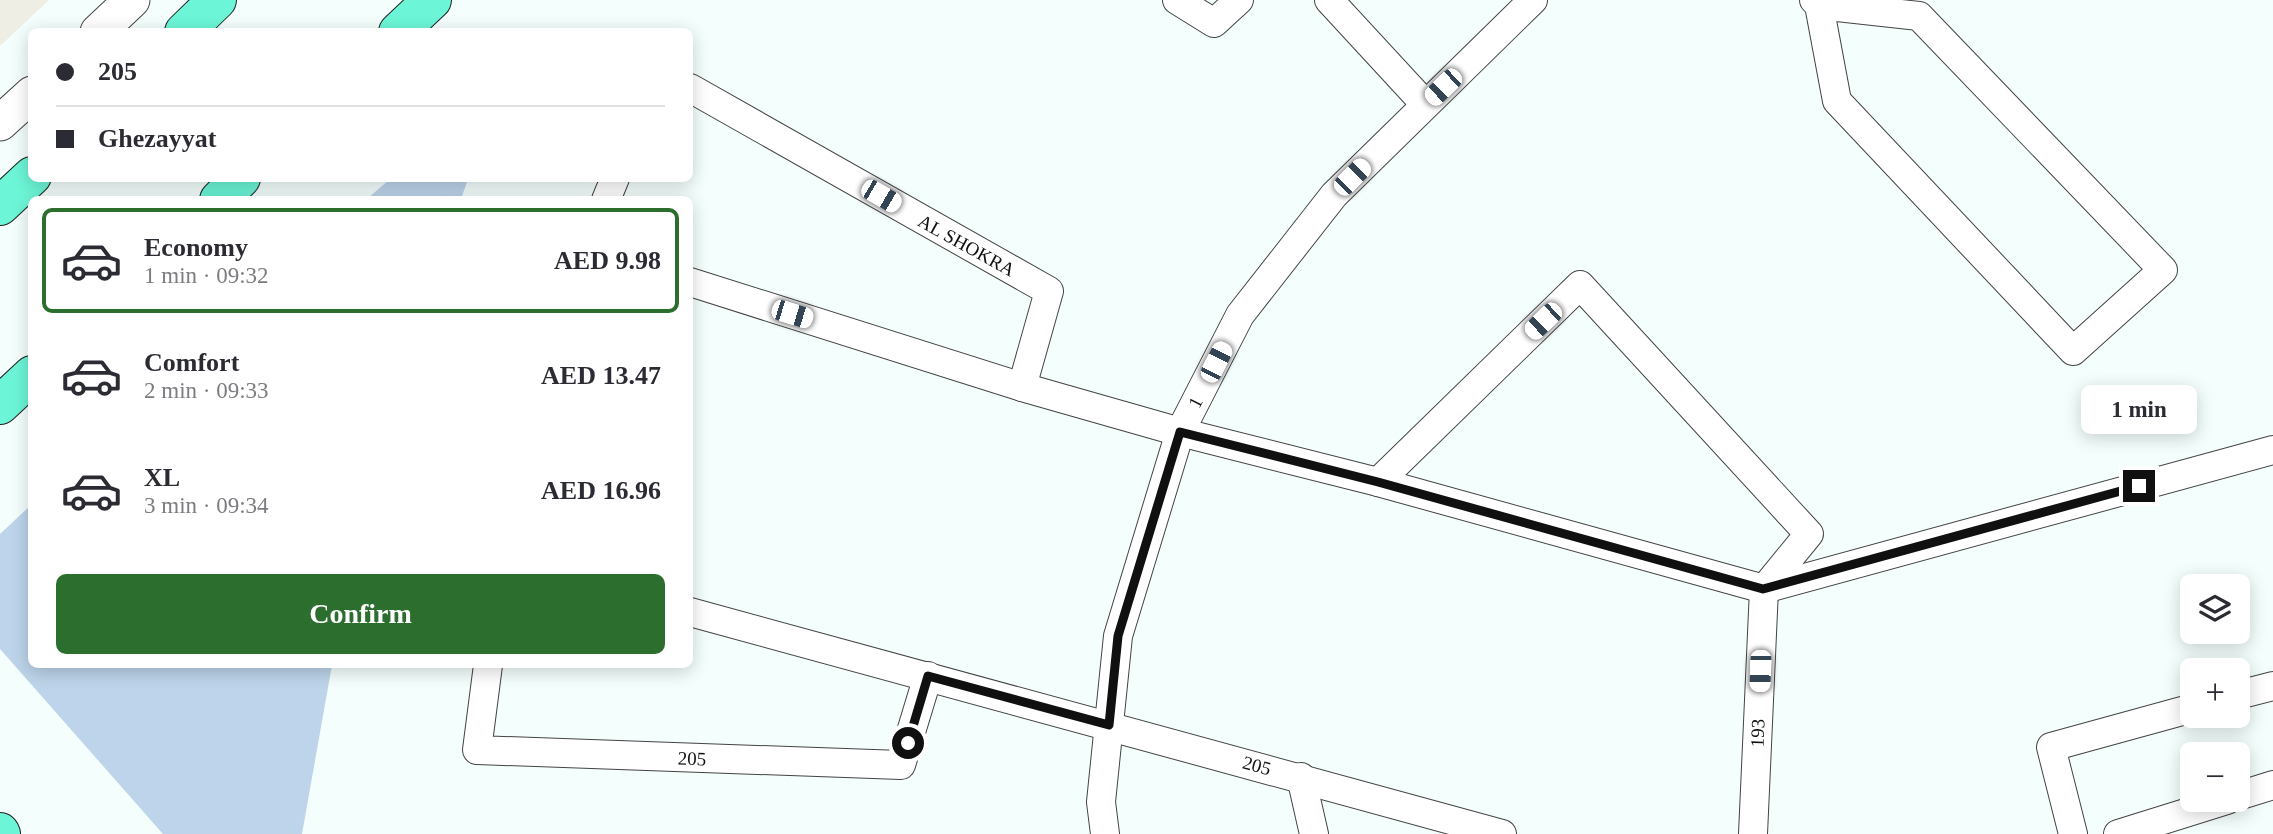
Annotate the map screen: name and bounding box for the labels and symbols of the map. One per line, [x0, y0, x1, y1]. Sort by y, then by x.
car [1421, 65, 1466, 109]
car [1330, 155, 1375, 199]
car [858, 176, 905, 216]
street label: AL SHOKRA [915, 210, 1019, 281]
car [769, 298, 816, 330]
car [1521, 299, 1566, 343]
car [1198, 339, 1235, 385]
callout: 1 min [2081, 384, 2197, 434]
street label: 1 [1184, 393, 1207, 411]
route end [2123, 470, 2155, 502]
car [1749, 650, 1772, 692]
street label: 193 [1747, 718, 1768, 748]
route start [892, 727, 924, 759]
street label: 205 [677, 748, 707, 769]
street label: 205 [1240, 752, 1273, 779]

